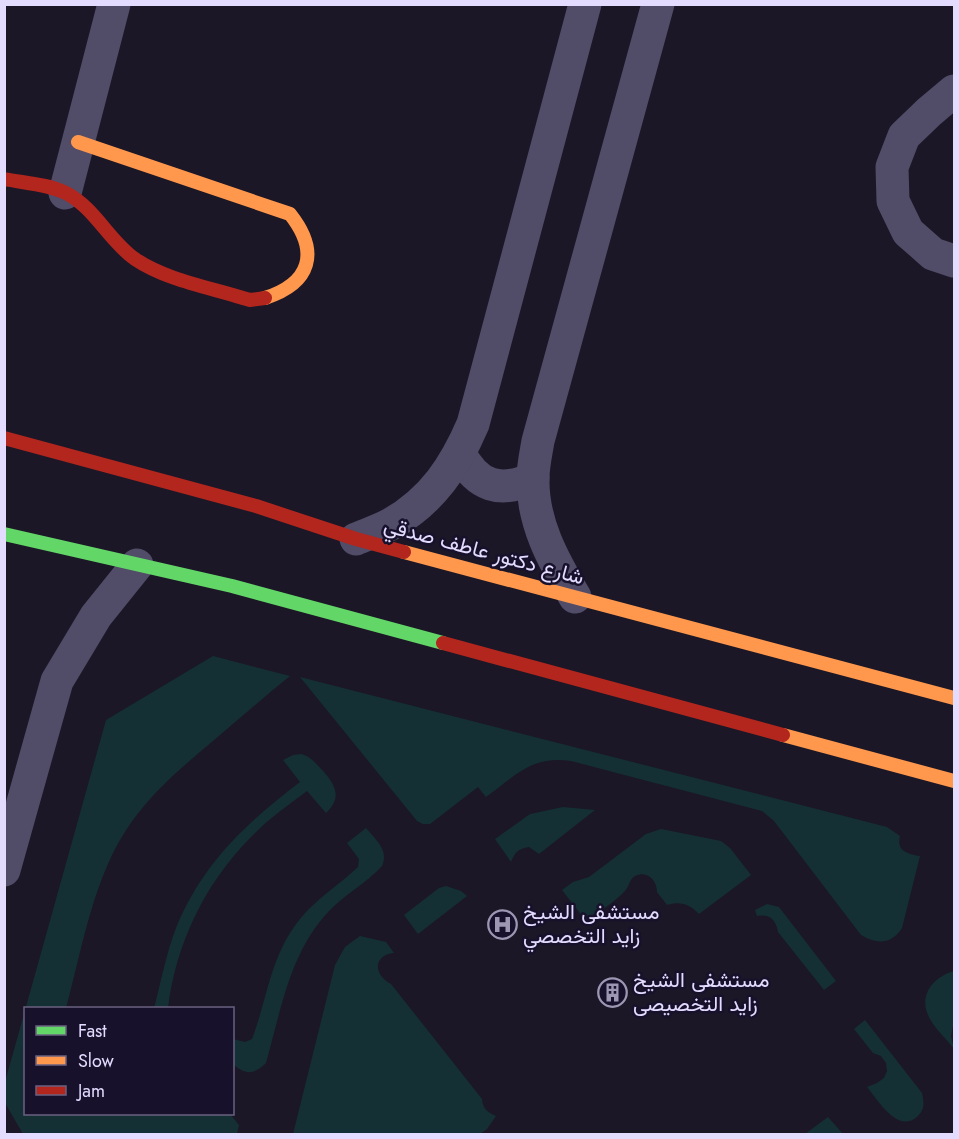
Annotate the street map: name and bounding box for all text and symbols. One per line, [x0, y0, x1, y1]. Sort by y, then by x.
street label: شارع دكتور عاطف صدقي [380, 510, 587, 594]
place label: مستشفى الشيخ زايد التخصصي [523, 897, 659, 953]
hospital icon: مستشفى الشيخ زايد التخصصي [486, 908, 518, 940]
place label: مستشفى الشيخ زايد التخصيصى [633, 965, 769, 1019]
building icon: مستشفى الشيخ زايد التخصيصى [596, 976, 628, 1008]
legend [24, 1007, 234, 1115]
text: Fast [78, 1018, 107, 1044]
text: Slow [78, 1048, 115, 1074]
text: Jam [76, 1078, 105, 1104]

